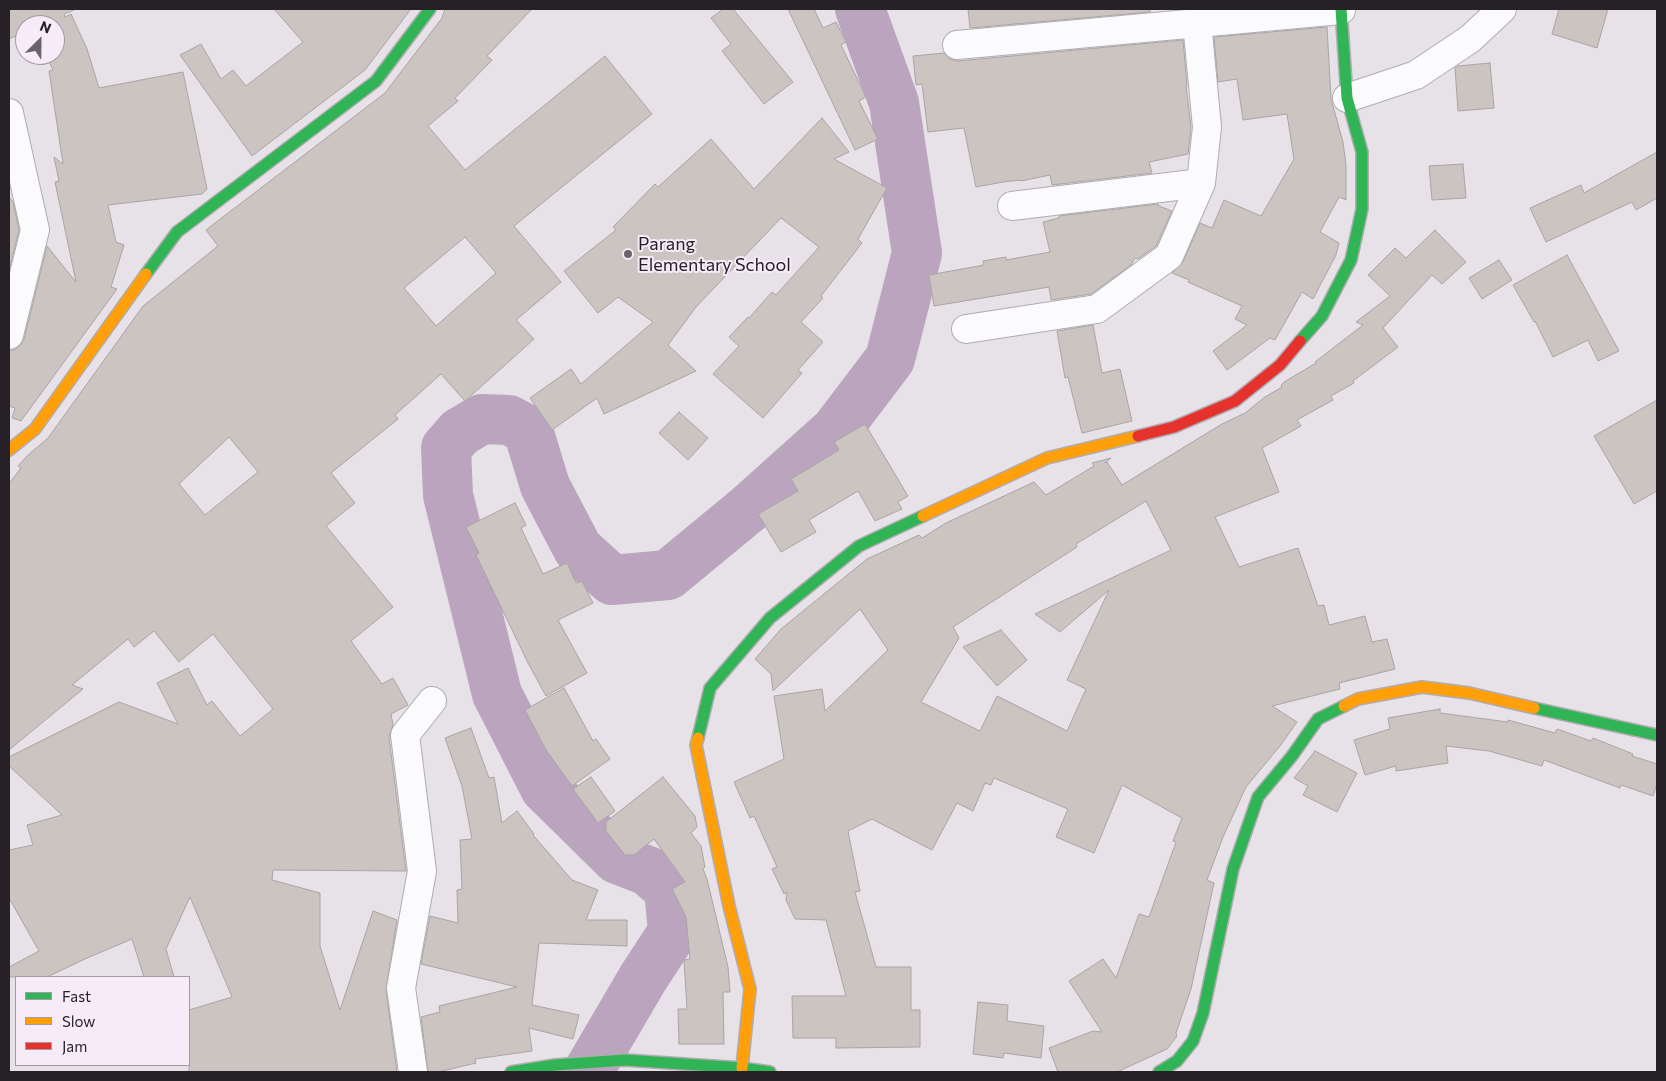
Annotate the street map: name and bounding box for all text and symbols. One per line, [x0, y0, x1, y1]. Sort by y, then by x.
north arrow [15, 15, 65, 65]
text: N [38, 17, 54, 37]
place label: Parang Elementary School [638, 233, 791, 276]
marker: Parang Elementary School [622, 248, 634, 260]
legend [15, 976, 190, 1066]
text: Fast [62, 987, 91, 1005]
text: Slow [62, 1012, 95, 1030]
text: Jam [62, 1037, 87, 1055]

